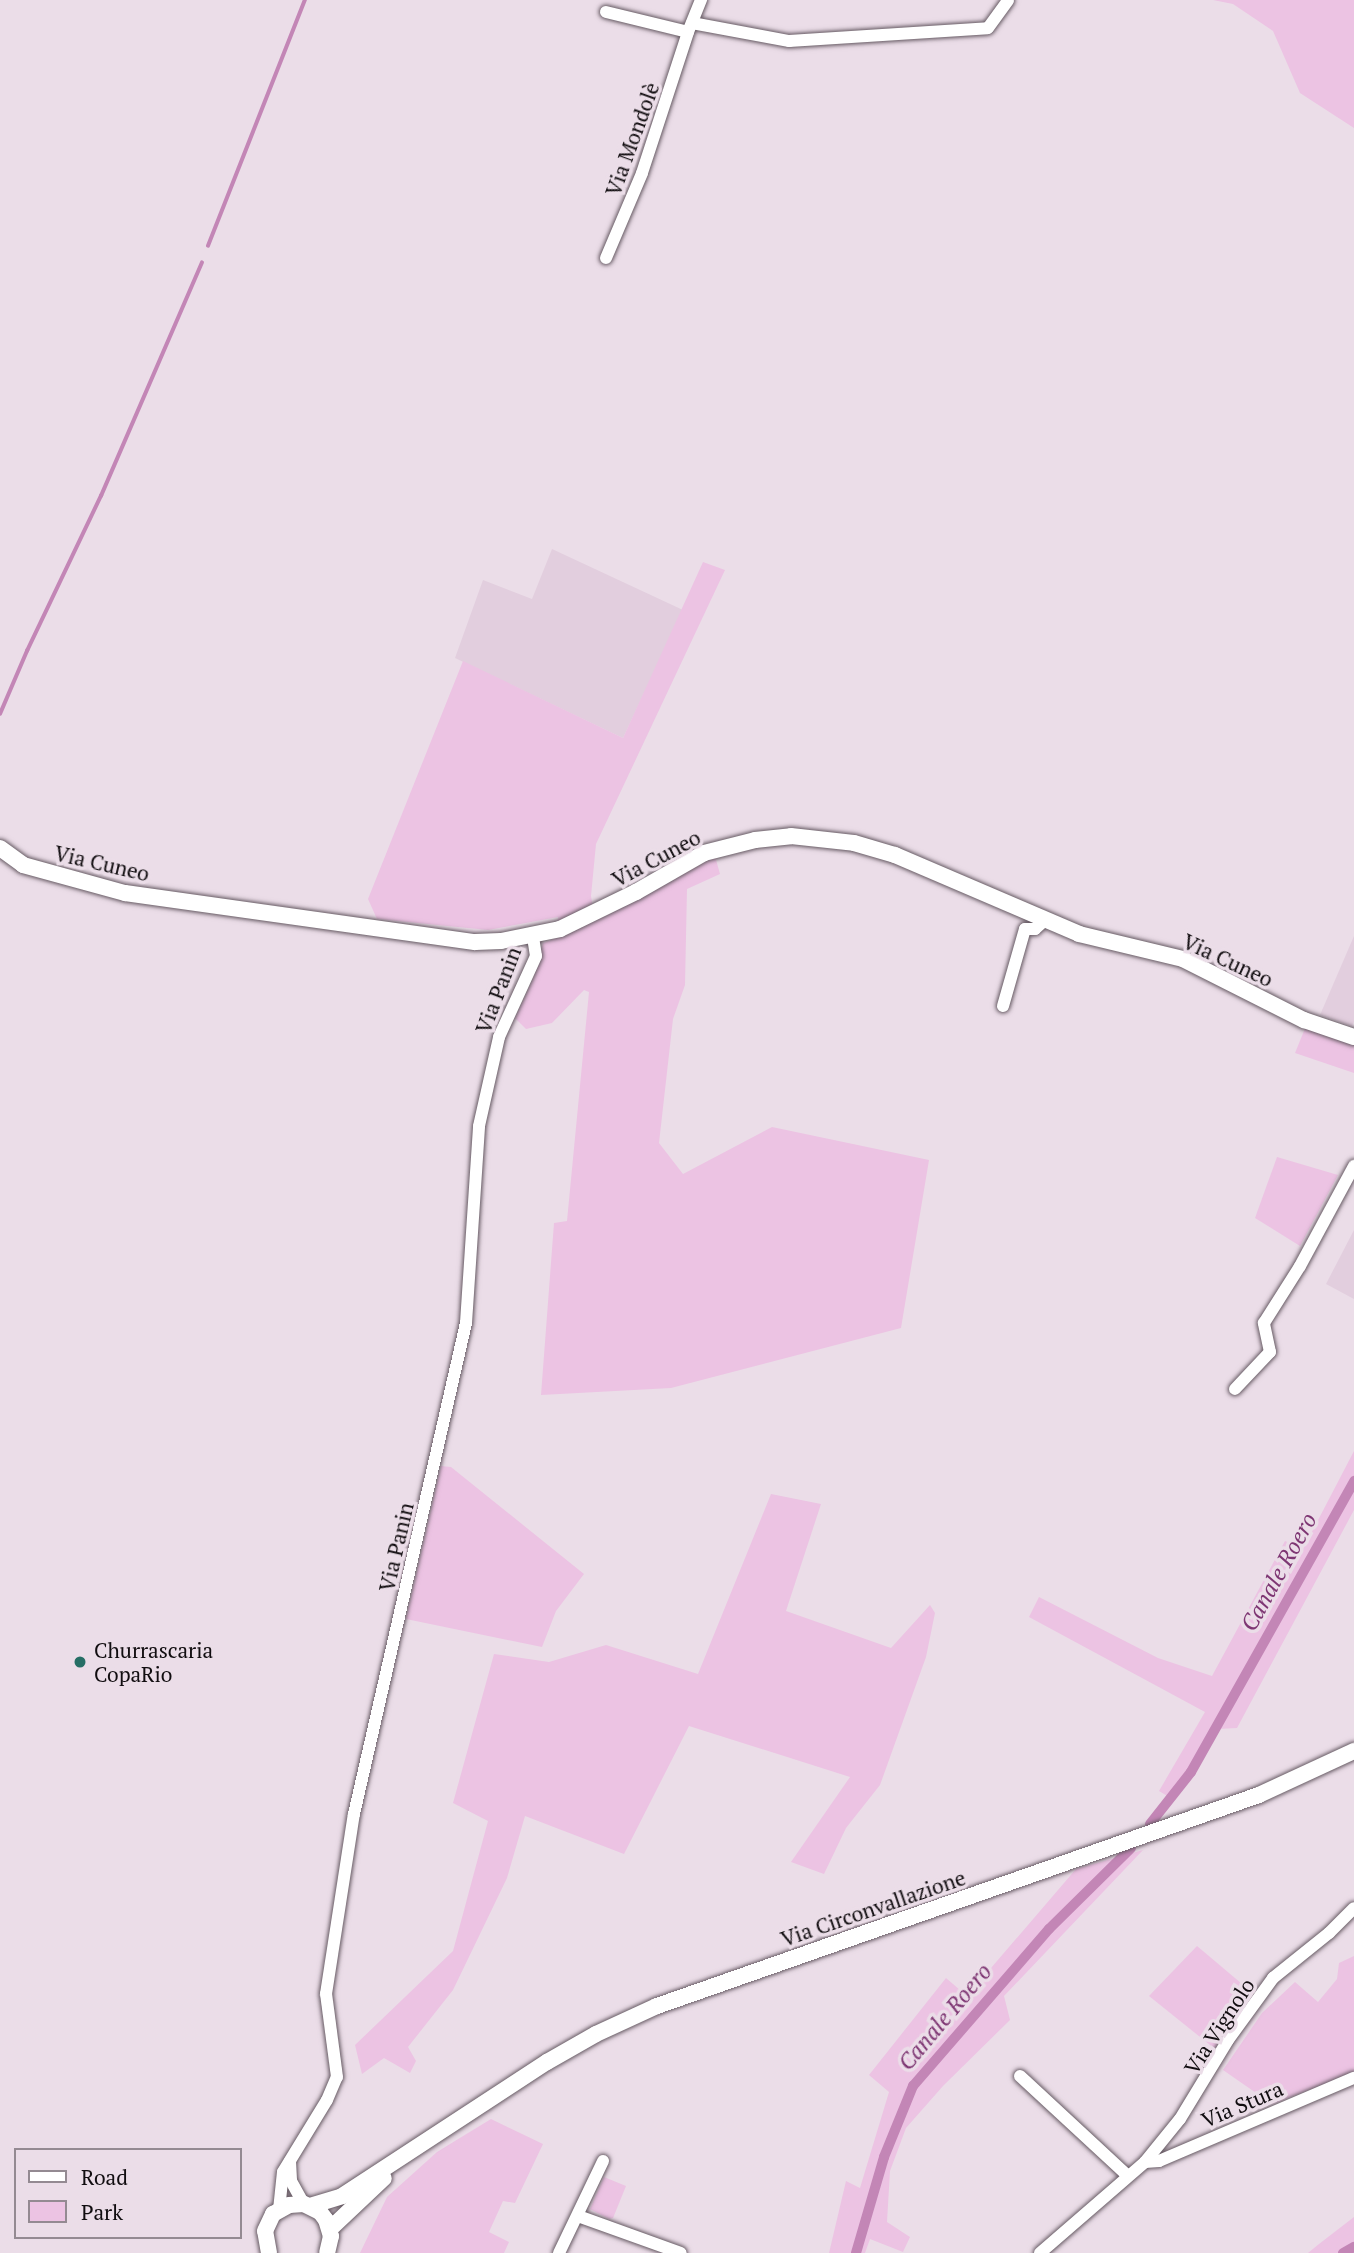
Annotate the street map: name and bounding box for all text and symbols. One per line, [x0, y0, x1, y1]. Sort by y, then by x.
street label: Via Mondolè [600, 79, 664, 199]
street label: Via Cuneo [607, 824, 705, 892]
street label: Via Cuneo [52, 840, 152, 886]
street label: Via Cuneo [1179, 928, 1277, 992]
street label: Via Panin [470, 943, 526, 1037]
street label: Via Panin [374, 1500, 418, 1594]
water label: Canale Roero [1235, 1508, 1323, 1636]
place label: Churrascaria CopaRio [94, 1637, 213, 1687]
marker: Churrascaria CopaRio [72, 1654, 88, 1670]
street label: Via Circonvallazione [777, 1865, 969, 1951]
water label: Canale Roero [892, 1958, 998, 2076]
street label: Via Vignolo [1178, 1973, 1260, 2079]
street label: Via Stura [1197, 2076, 1287, 2132]
legend [14, 2148, 242, 2239]
text: Road [81, 2163, 128, 2191]
text: Park [81, 2198, 123, 2226]

